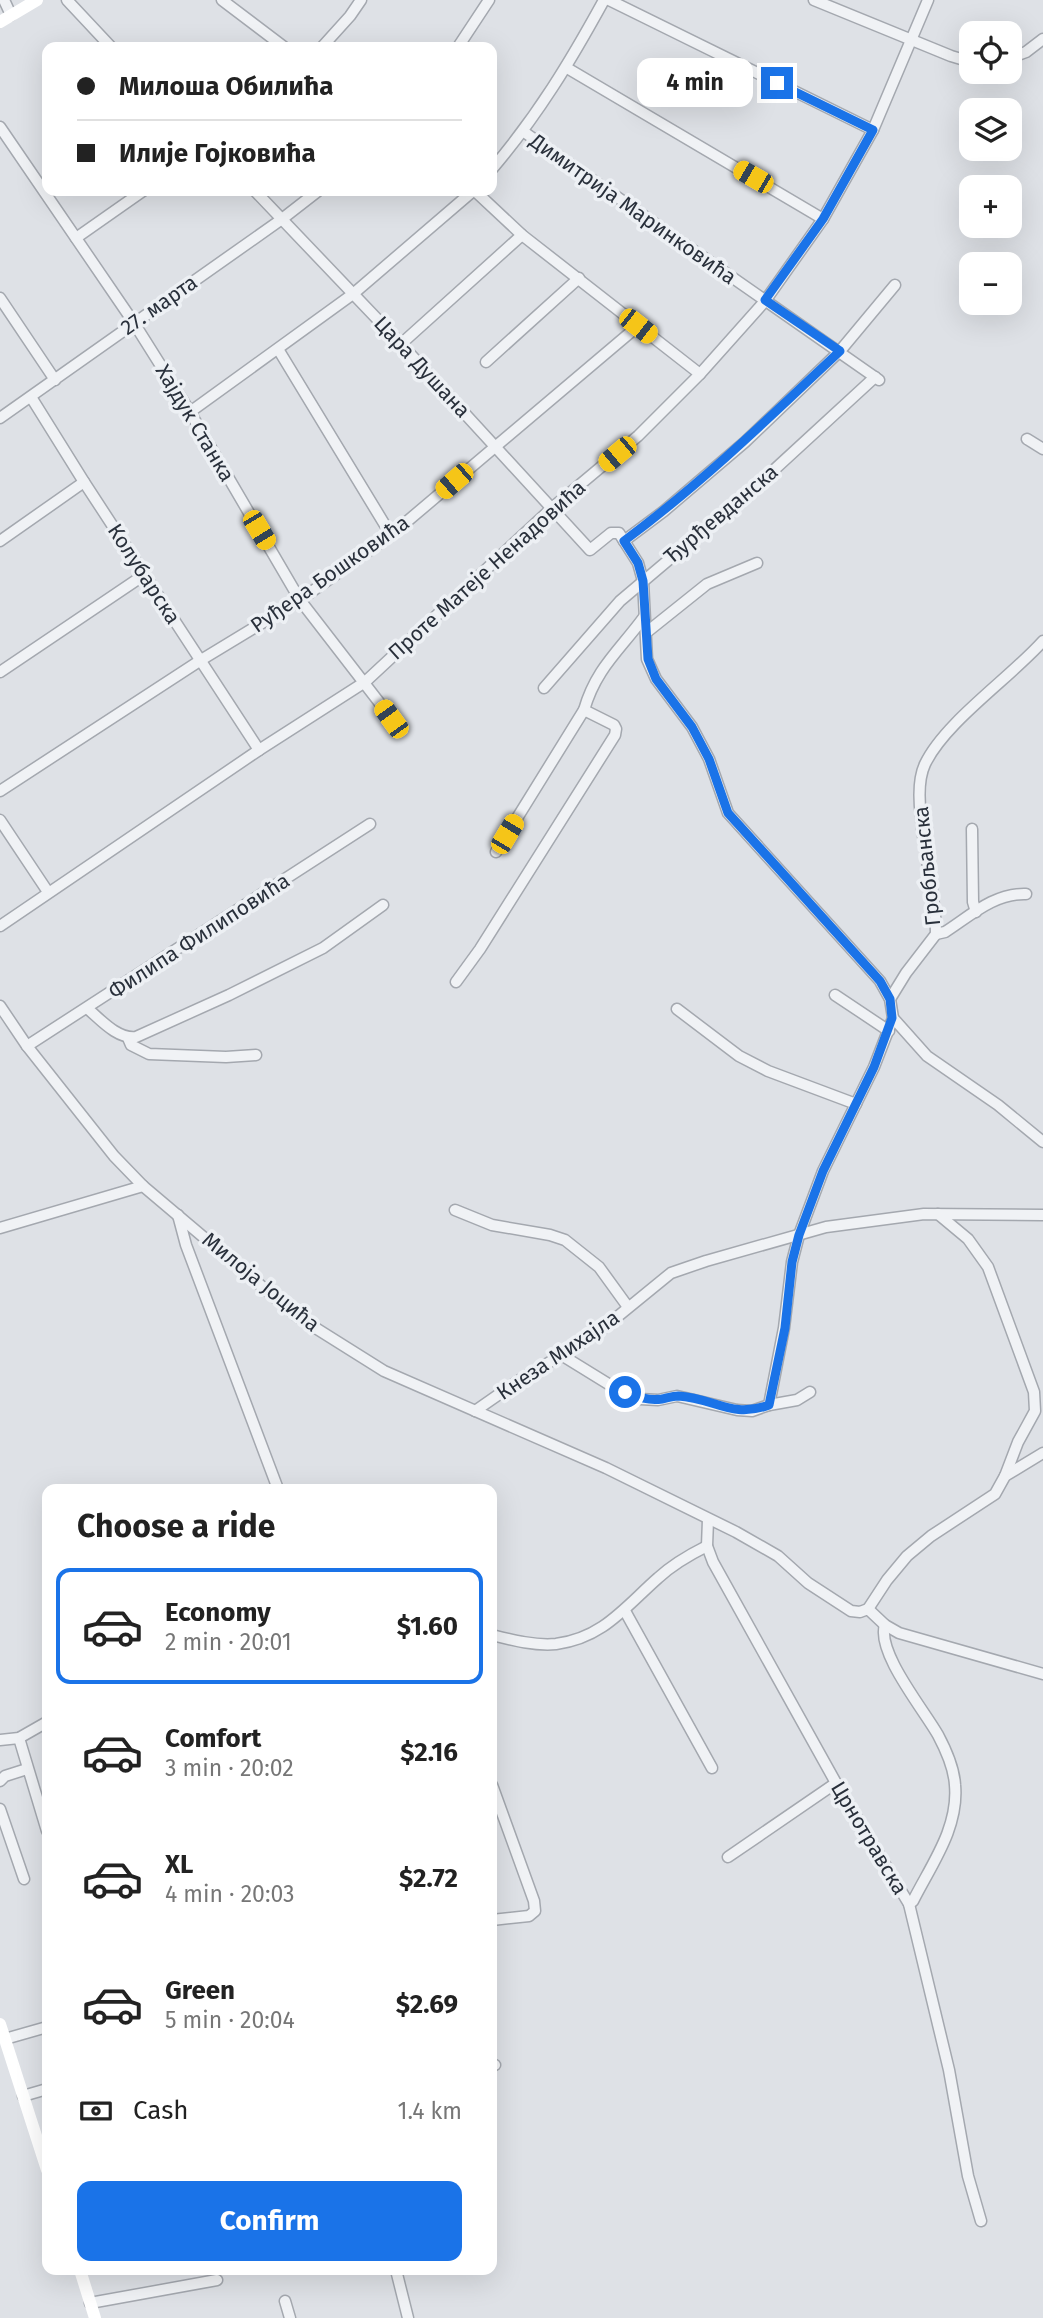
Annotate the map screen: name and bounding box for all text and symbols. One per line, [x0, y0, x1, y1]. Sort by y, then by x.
map controls [959, 21, 1022, 315]
button: locate [959, 21, 1022, 84]
callout: 4 min [637, 58, 752, 108]
route end [761, 67, 793, 99]
text: 4 min [666, 68, 724, 96]
text: Милоша Обилића [119, 71, 333, 102]
button: layers [959, 98, 1022, 161]
street label: Димитрија Маринковића [524, 127, 741, 290]
text: Илије Гојковића [119, 138, 316, 169]
car [730, 157, 777, 197]
button: + [959, 175, 1022, 238]
button: − [959, 252, 1022, 315]
street label: 27. марта [116, 269, 202, 341]
car [615, 305, 662, 347]
street label: Цара Душана [368, 311, 476, 423]
street label: Хајдук Станка [150, 360, 240, 486]
car [595, 432, 640, 476]
car [432, 459, 477, 503]
street label: Ђурђевданска [659, 459, 783, 569]
street label: Проте Матеје Ненадовића [383, 474, 591, 666]
car [240, 507, 279, 553]
street label: Руђера Бошковића [246, 509, 414, 639]
street label: Колубарска [102, 519, 186, 629]
car [371, 696, 412, 742]
street label: Гробљанска [908, 805, 946, 927]
car [488, 811, 527, 857]
street label: Филипа Филиповића [103, 868, 295, 1004]
street label: Милоја Јоцића [197, 1227, 325, 1337]
street label: Кнеза Михајла [492, 1304, 624, 1406]
route start [609, 1376, 641, 1408]
text: Choose a ride [77, 1507, 275, 1545]
icon: car [81, 1595, 144, 1658]
text: Economy [165, 1597, 271, 1628]
text: $1.60 [397, 1611, 458, 1642]
text: 2 min · 20:01 [165, 1628, 292, 1656]
icon: car [81, 1721, 144, 1784]
text: Comfort [165, 1723, 261, 1754]
text: $2.16 [400, 1737, 458, 1768]
text: 3 min · 20:02 [165, 1754, 294, 1782]
street label: Црнотравска [825, 1777, 913, 1899]
icon: car [81, 1847, 144, 1910]
text: XL [165, 1849, 193, 1880]
text: $2.72 [399, 1863, 458, 1894]
text: 4 min · 20:03 [165, 1880, 295, 1908]
icon: car [81, 1973, 144, 2036]
text: Green [165, 1975, 235, 2006]
text: $2.69 [396, 1989, 458, 2020]
text: 5 min · 20:04 [165, 2006, 295, 2034]
icon: cash [77, 2092, 115, 2130]
text: Cash [133, 2095, 189, 2126]
text: 1.4 km [397, 2097, 462, 2125]
button: Confirm [77, 2181, 462, 2261]

